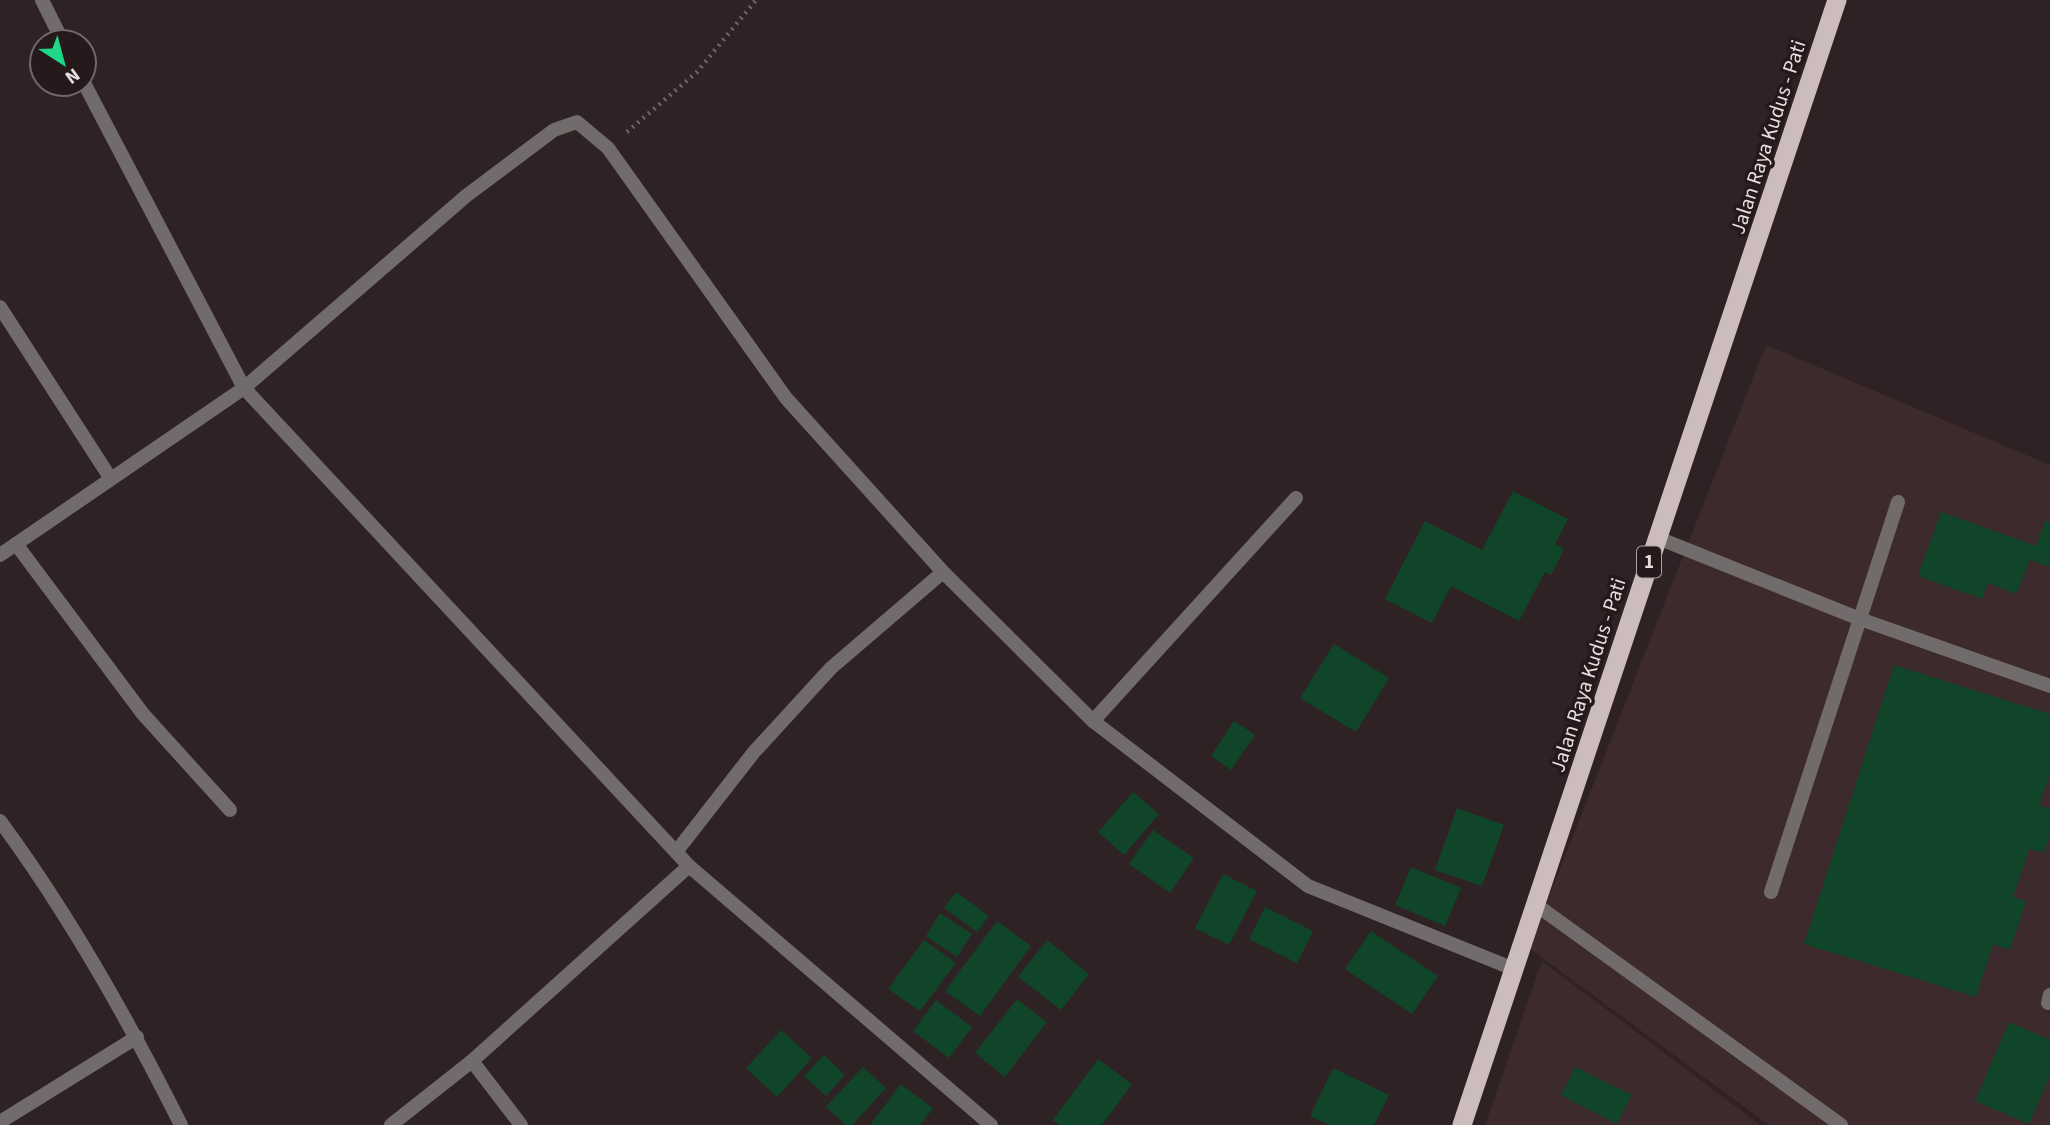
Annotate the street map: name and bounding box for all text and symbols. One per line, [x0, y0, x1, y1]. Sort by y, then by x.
north arrow [28, 28, 98, 98]
street label: Jalan Raya Kudus - Pati [1722, 36, 1814, 238]
text: N [59, 61, 85, 90]
road number: 1 [1637, 547, 1661, 578]
street label: Jalan Raya Kudus - Pati [1542, 574, 1634, 776]

